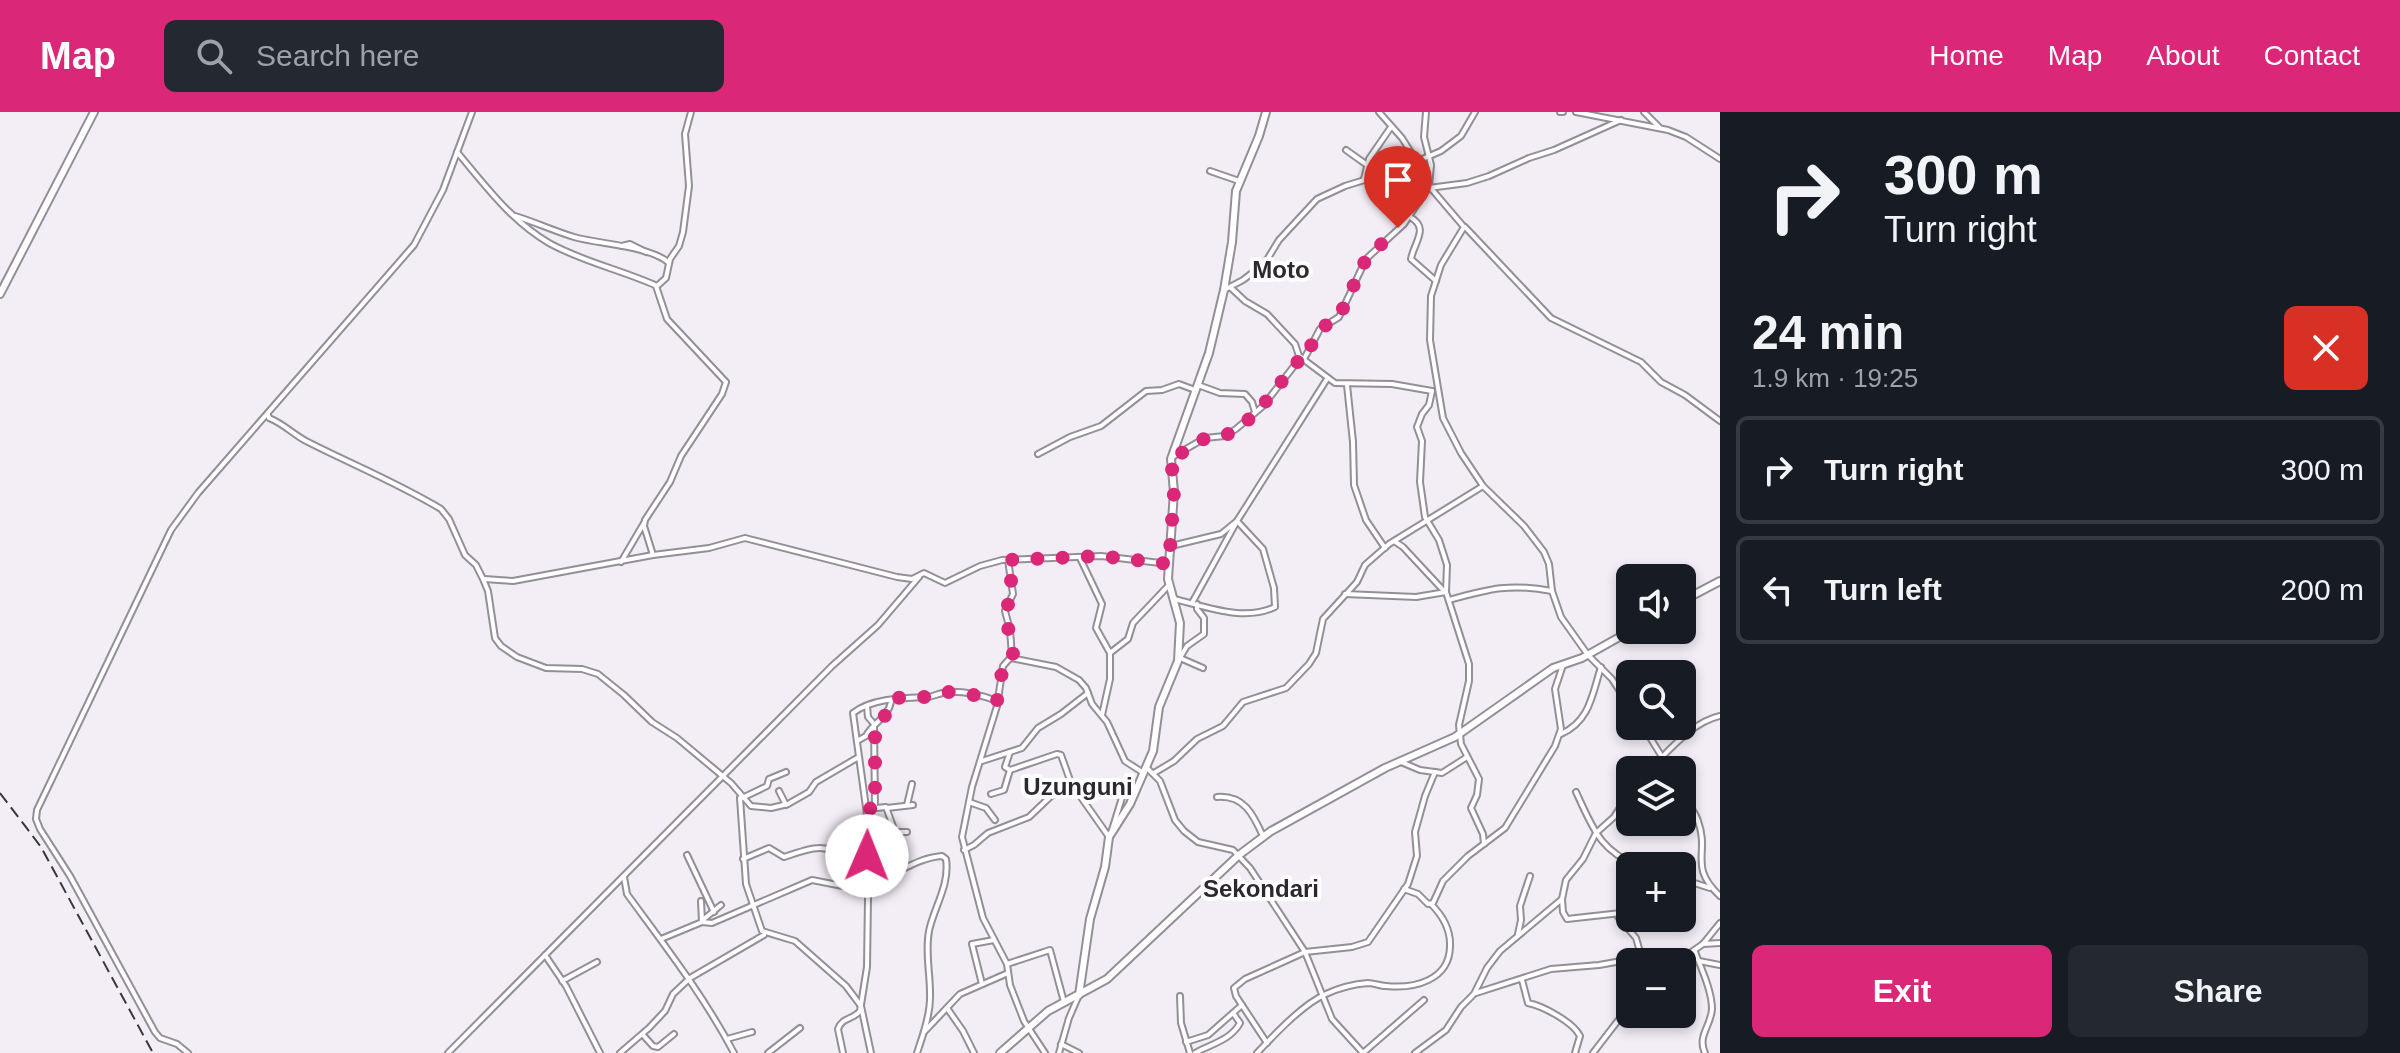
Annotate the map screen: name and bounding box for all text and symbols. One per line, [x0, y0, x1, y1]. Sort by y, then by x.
search box [164, 20, 724, 92]
icon: search [192, 34, 236, 78]
text: Map [40, 35, 116, 77]
text: Search here [256, 39, 419, 72]
text: Home [1929, 40, 2004, 71]
text: Map [2048, 40, 2102, 71]
text: About [2146, 40, 2220, 71]
text: Contact [2264, 40, 2360, 71]
text: 300 m [1884, 143, 2043, 206]
icon: right [1752, 144, 1856, 248]
pin [1364, 146, 1432, 228]
icon: arrive [1376, 158, 1420, 202]
text: Turn right [1884, 209, 2037, 250]
district label: Moto [1252, 256, 1310, 283]
text: 24 min [1752, 306, 1904, 359]
button: close [2284, 306, 2368, 390]
text: 1.9 km · 19:25 [1752, 363, 1918, 393]
icon: right [1756, 448, 1800, 492]
text: Turn right [1824, 453, 1963, 486]
text: 300 m [2281, 453, 2364, 486]
map controls [1616, 564, 1696, 1028]
button: sound [1616, 564, 1696, 644]
icon: left [1756, 568, 1800, 612]
text: Turn left [1824, 573, 1942, 606]
text: 200 m [2281, 573, 2364, 606]
button: search [1616, 660, 1696, 740]
button: layers [1616, 756, 1696, 836]
district label: Uzunguni [1023, 773, 1133, 800]
position arrow [825, 814, 909, 898]
button: + [1616, 852, 1696, 932]
district label: Sekondari [1203, 875, 1319, 902]
button: Exit [1752, 945, 2052, 1037]
button: Share [2068, 945, 2368, 1037]
button: − [1616, 948, 1696, 1028]

